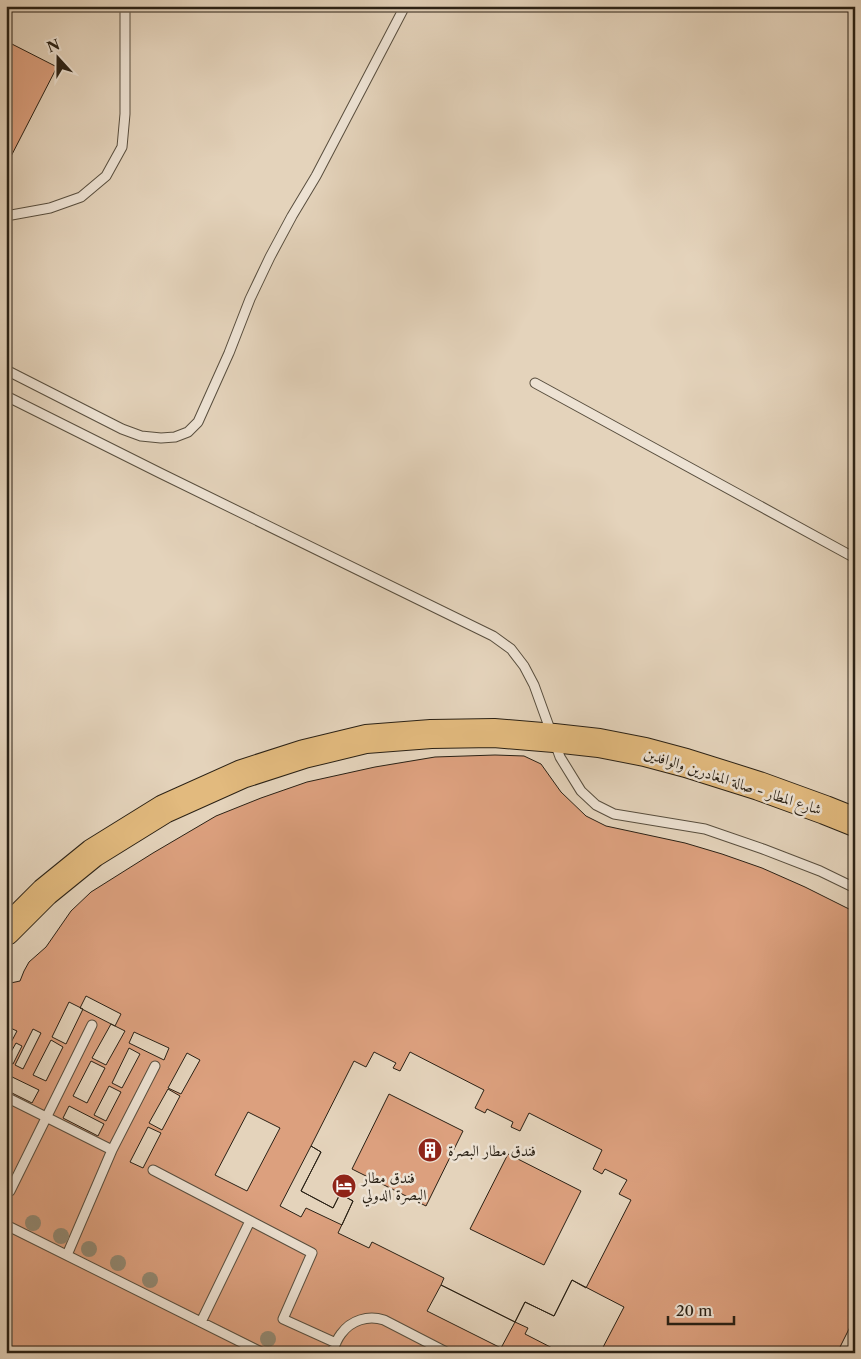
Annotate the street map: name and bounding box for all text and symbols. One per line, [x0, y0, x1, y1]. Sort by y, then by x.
north arrow [32, 32, 82, 82]
text: N [44, 35, 62, 56]
street label: شارع المطار - صالة المغادرين والوافدين [641, 743, 824, 823]
building icon: فندق مطار البصرة [417, 1137, 443, 1163]
place label: فندق مطار البصرة [448, 1141, 536, 1161]
place label: فندق مطار البصرة الدولي [360, 1168, 426, 1207]
hotel icon: فندق مطار البصرة الدولي [331, 1173, 357, 1199]
scale bar [668, 1294, 735, 1326]
text: 20 m [676, 1301, 712, 1320]

